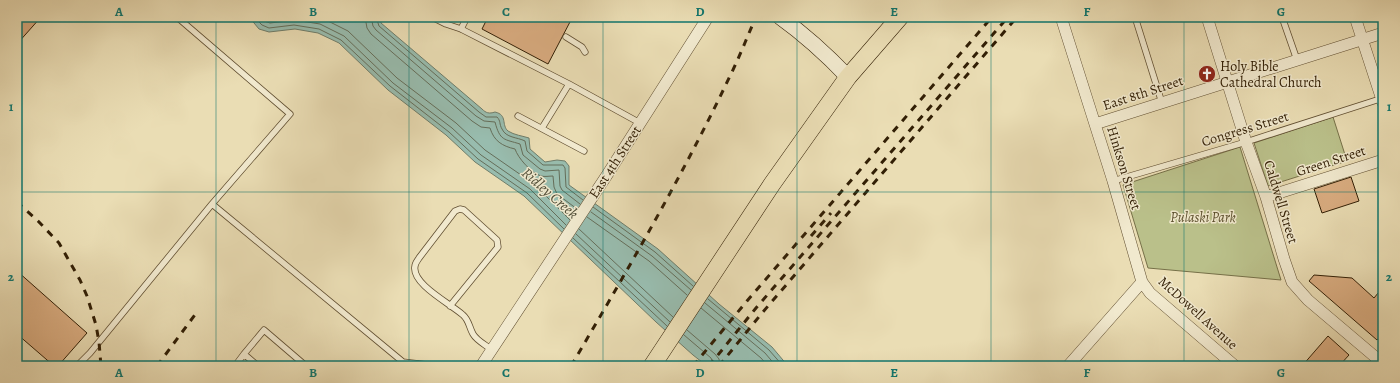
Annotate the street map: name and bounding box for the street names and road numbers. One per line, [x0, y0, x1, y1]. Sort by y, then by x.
street label: East 8th Street [1100, 71, 1186, 115]
street label: Congress Street [1199, 107, 1291, 151]
street label: East 4th Street [584, 122, 646, 202]
street label: Hinkson Street [1102, 124, 1146, 212]
street label: Green Street [1294, 141, 1368, 181]
street label: Caldwell Street [1259, 158, 1303, 246]
street label: McDowell Avenue [1154, 272, 1242, 354]

